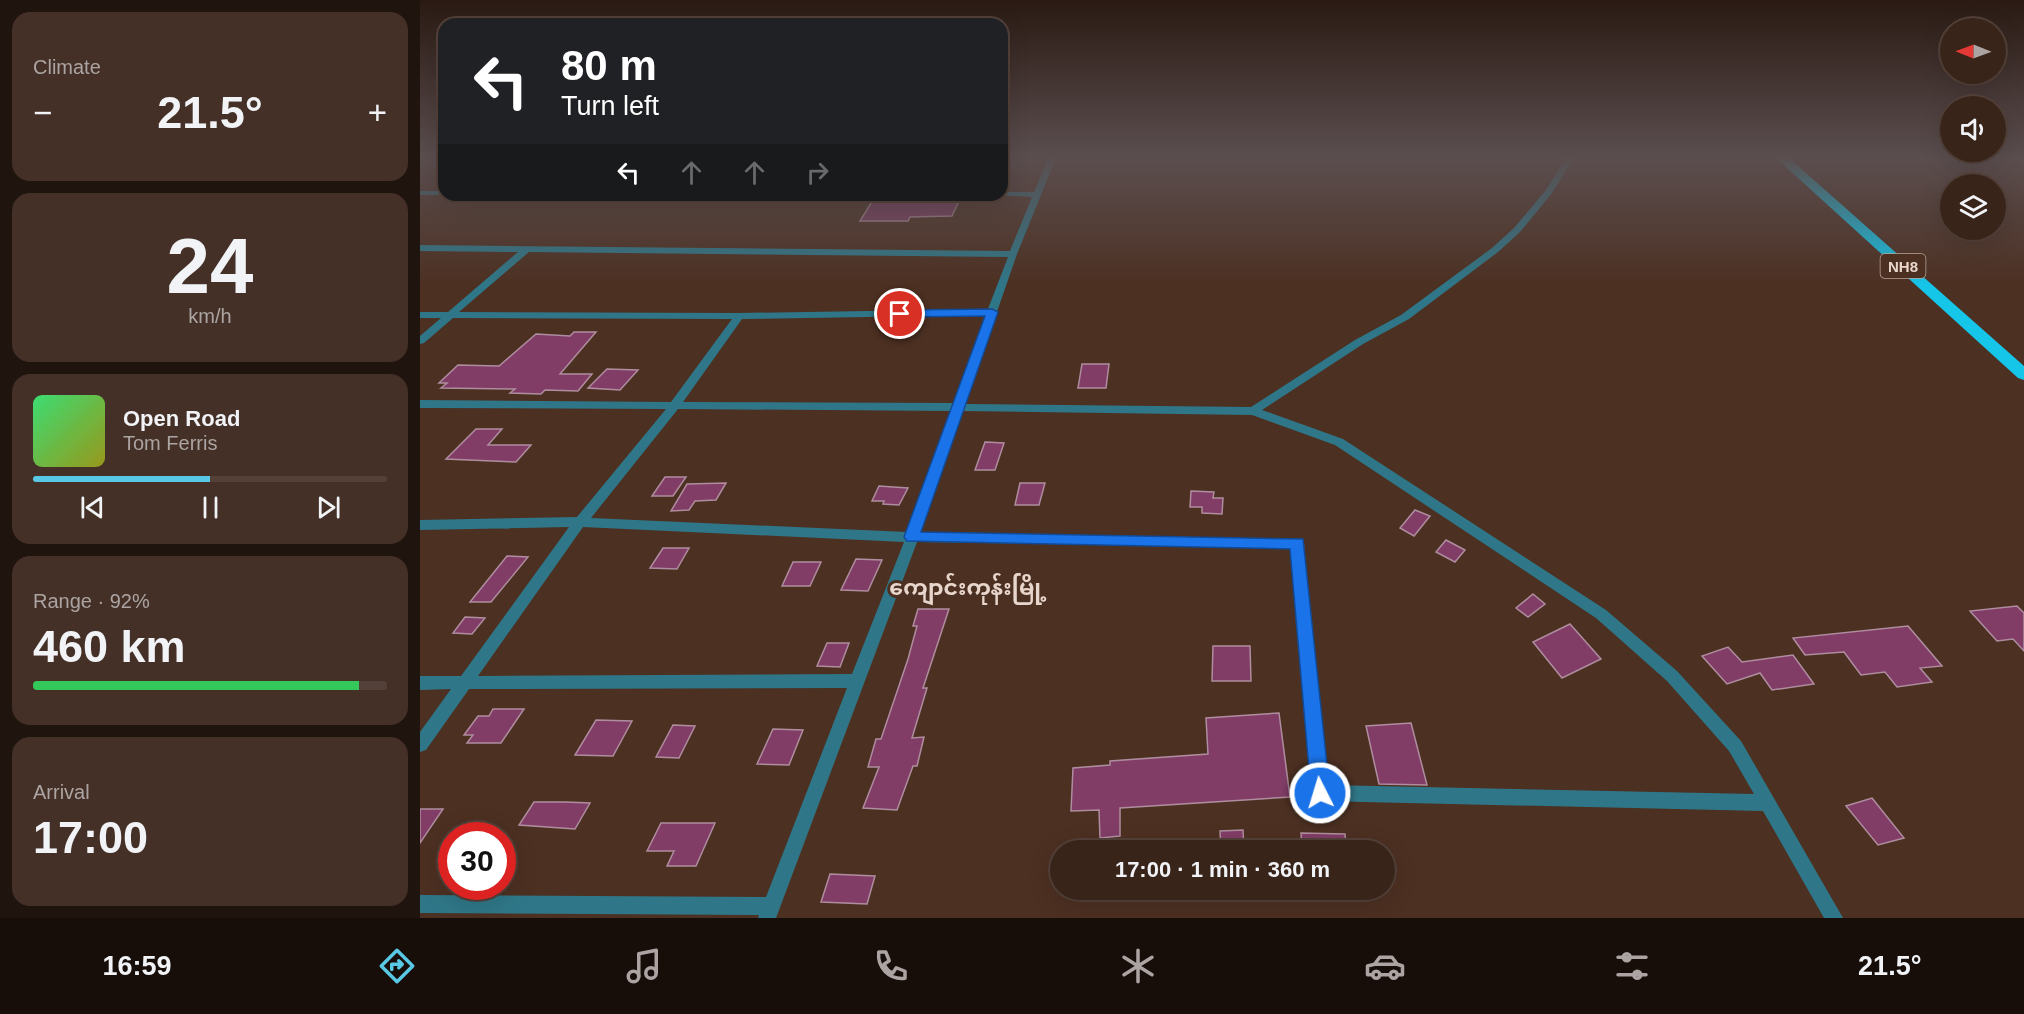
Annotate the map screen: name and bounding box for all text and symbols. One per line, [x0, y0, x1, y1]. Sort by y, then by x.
north arrow [1940, 18, 2006, 84]
map controls [1940, 18, 2006, 240]
icon: left [462, 42, 540, 120]
text: 80 m [561, 42, 657, 89]
text: Climate [33, 56, 101, 78]
text: 21.5° [157, 87, 263, 138]
text: Turn left [561, 91, 659, 121]
text: − [33, 94, 52, 131]
text: + [368, 94, 387, 131]
button: sound [1940, 96, 2006, 162]
icon: left [612, 156, 645, 189]
icon: ahead [675, 156, 708, 189]
icon: ahead [738, 156, 771, 189]
icon: right [801, 156, 834, 189]
button: layers [1940, 174, 2006, 240]
text: 24 [167, 222, 253, 310]
road number: NH8 [1880, 254, 1926, 278]
pin [874, 288, 925, 339]
icon: arrive [883, 297, 916, 330]
text: km/h [188, 305, 232, 327]
text: Open Road [123, 406, 240, 431]
text: Tom Ferris [123, 432, 217, 454]
icon: previous [76, 491, 109, 524]
icon: pause [194, 491, 227, 524]
icon: next [312, 491, 345, 524]
district label: ကျောင်းကုန်းမြို့ [889, 572, 1047, 606]
text: Range · 92% [33, 590, 150, 612]
text: 460 km [33, 621, 186, 672]
position arrow [1288, 761, 1352, 825]
text: Arrival [33, 781, 90, 803]
text: 17:00 [33, 812, 148, 863]
speed limit sign: 30 [438, 822, 516, 900]
text: 17:00 · 1 min · 360 m [1115, 857, 1330, 882]
icon: directions [376, 945, 418, 987]
icon: music [623, 945, 665, 987]
icon: phone [870, 945, 912, 987]
icon: climate [1117, 945, 1159, 987]
icon: car [1364, 945, 1406, 987]
icon: filters [1611, 945, 1653, 987]
text: 16:59 [102, 951, 172, 981]
text: 21.5° [1858, 951, 1921, 981]

